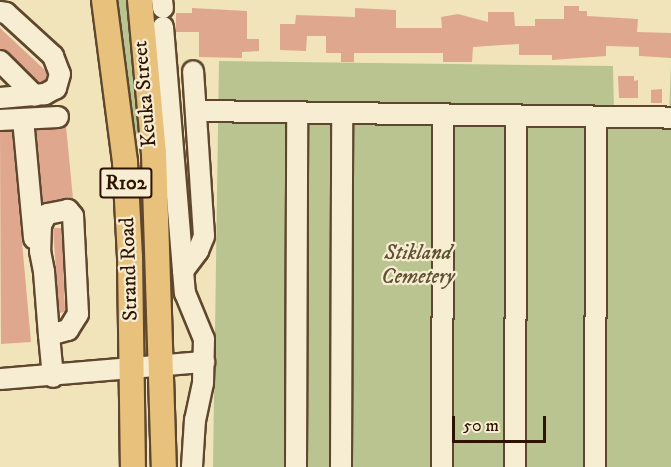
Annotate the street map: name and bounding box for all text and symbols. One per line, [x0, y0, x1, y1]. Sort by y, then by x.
street label: Keuka Street [128, 40, 162, 148]
road number: R102 [99, 166, 153, 200]
street label: Strand Road [115, 217, 143, 321]
park label: Stikland Cemetery [381, 240, 455, 290]
scale bar [455, 404, 550, 442]
text: 50 m [463, 415, 499, 437]

